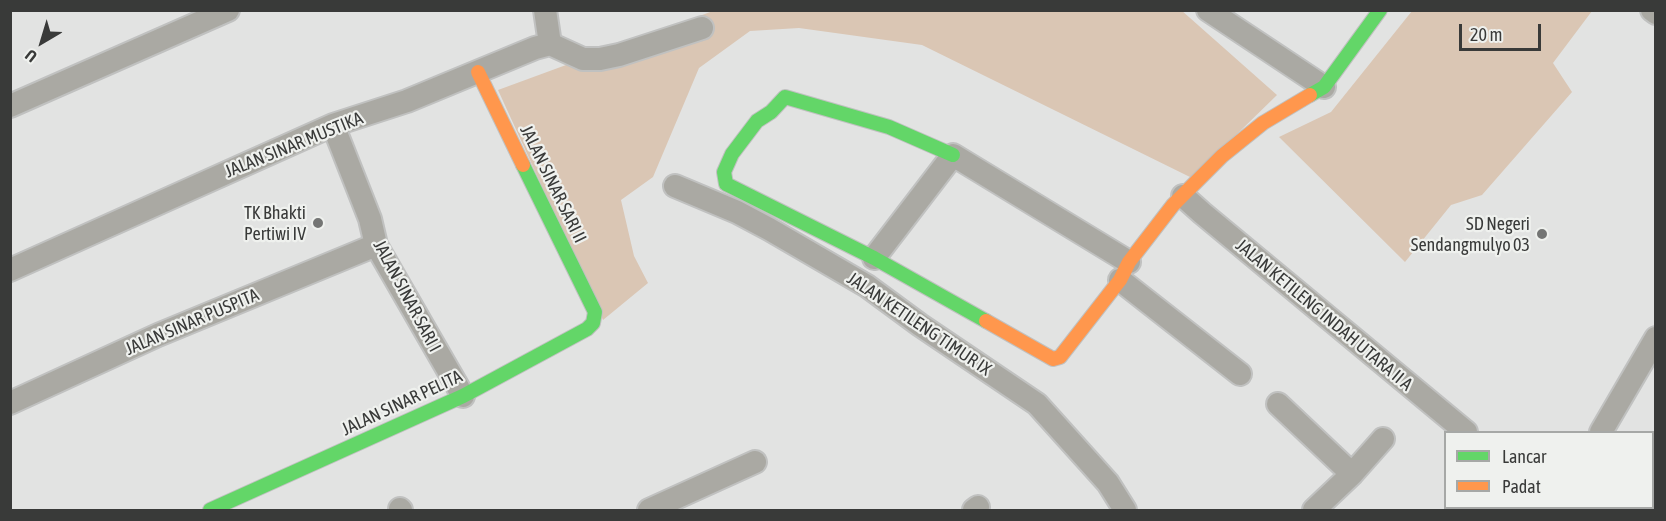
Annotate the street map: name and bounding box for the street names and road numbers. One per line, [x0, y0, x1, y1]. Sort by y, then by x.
street label: JALAN SINAR MUSTIKA [222, 107, 366, 183]
street label: JALAN SINAR SARI II [515, 122, 591, 246]
street label: JALAN KETILENG INDAH UTARA II A [1231, 235, 1417, 395]
street label: JALAN SINAR SARI I [368, 236, 446, 356]
street label: JALAN KETILENG TIMUR IX [843, 268, 995, 380]
street label: JALAN SINAR PUSPITA [122, 284, 262, 360]
street label: JALAN SINAR PELITA [338, 366, 466, 440]

